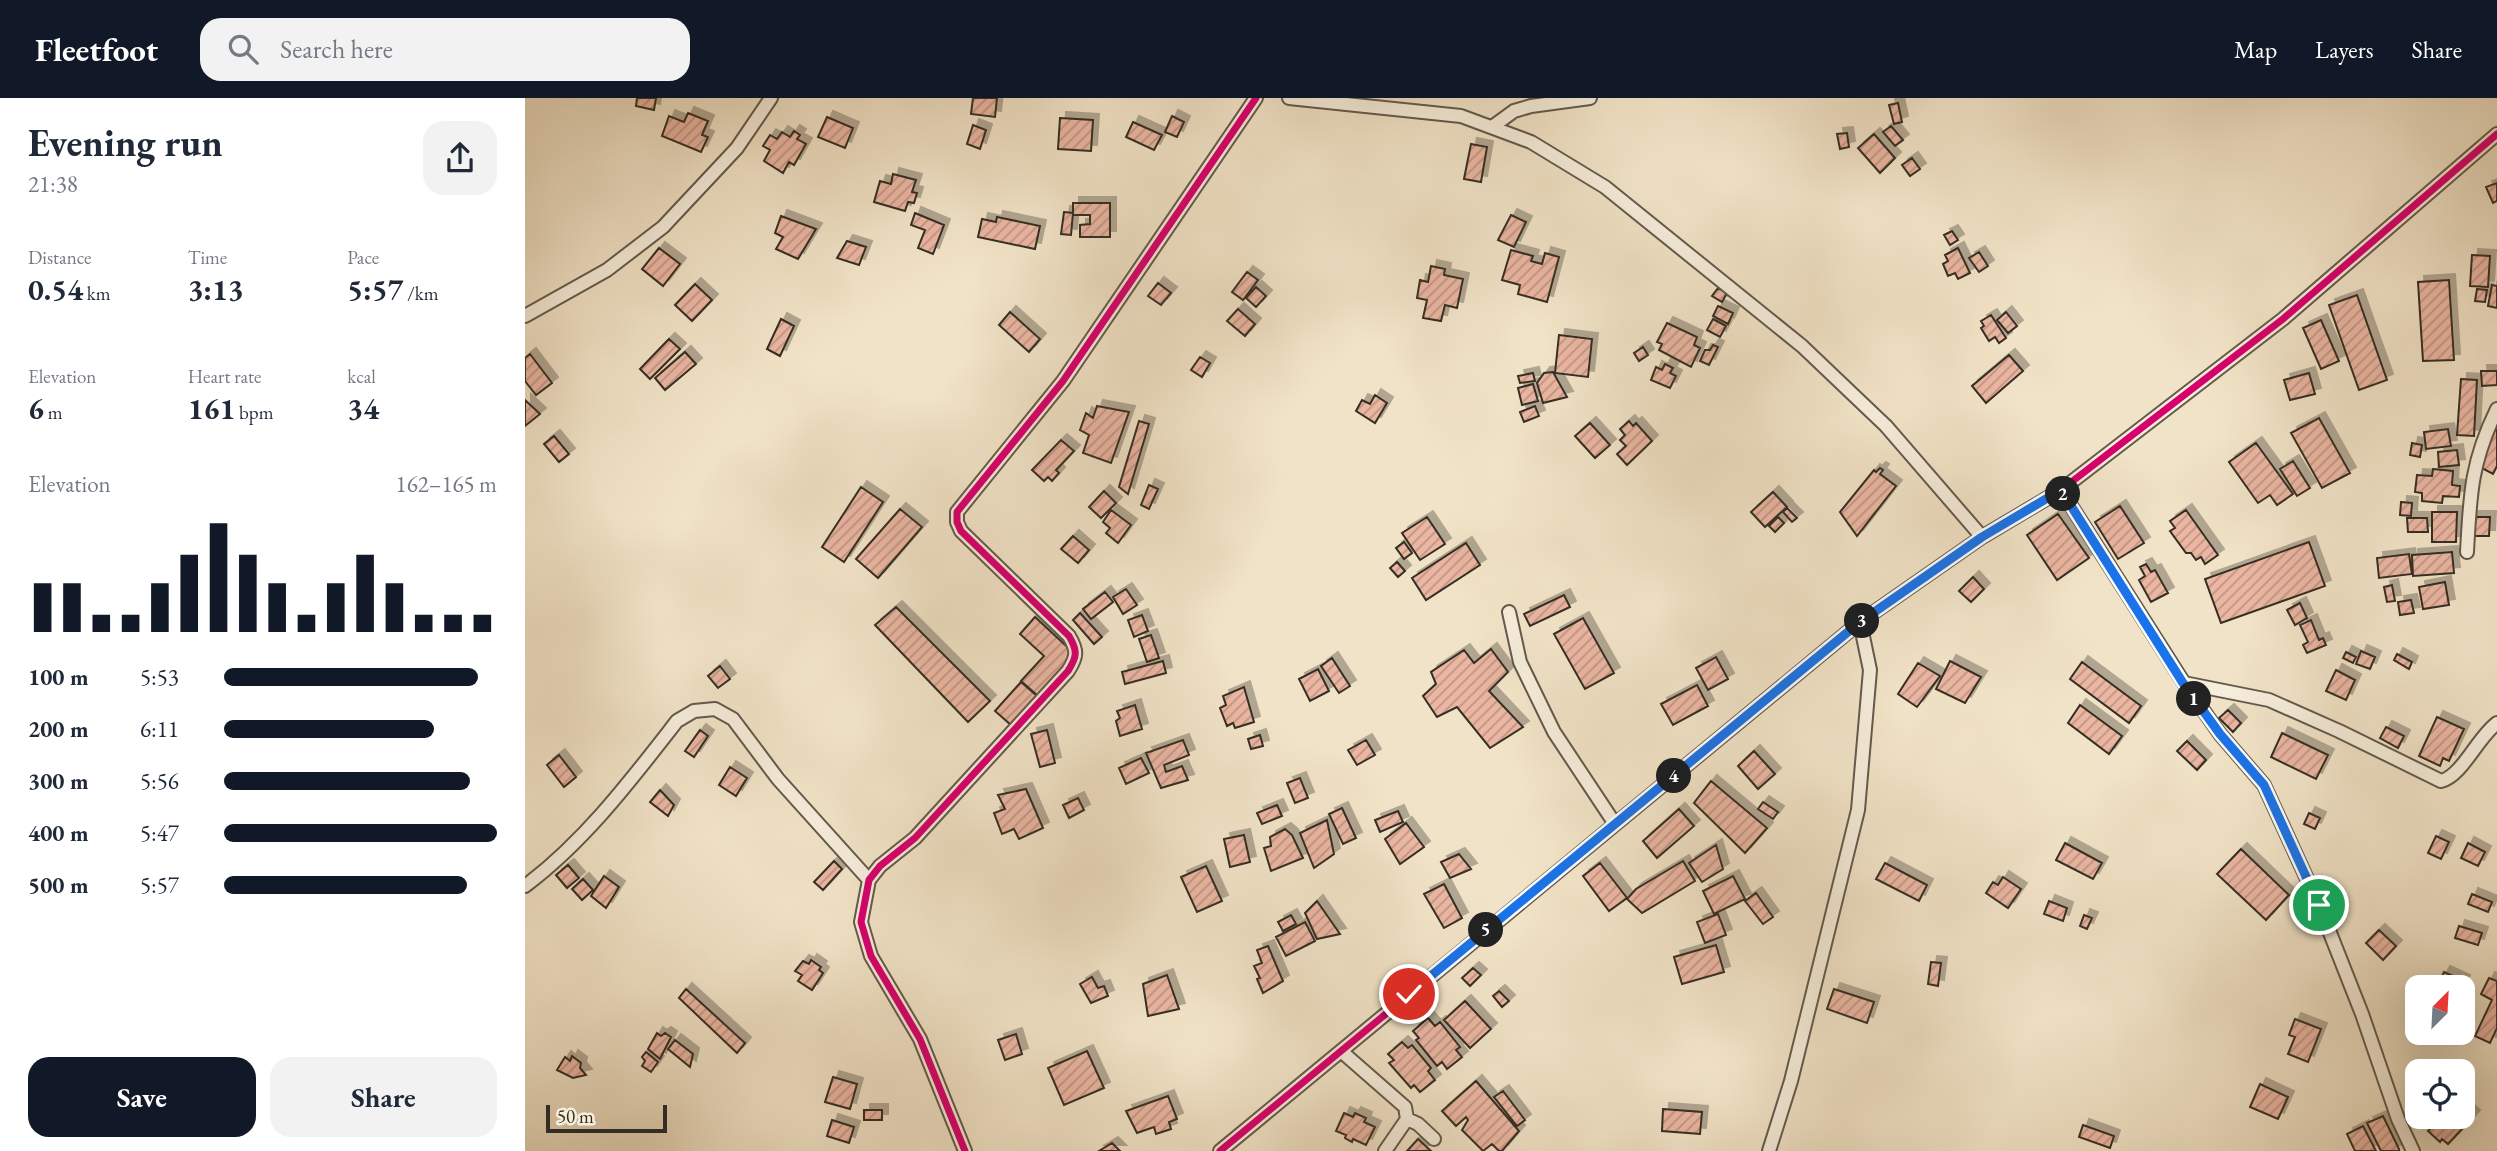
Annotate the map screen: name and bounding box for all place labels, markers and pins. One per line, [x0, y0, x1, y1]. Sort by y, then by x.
pin: 2 [2045, 476, 2081, 512]
pin: 3 [1845, 603, 1879, 638]
pin: 1 [2177, 682, 2211, 716]
pin: 4 [1657, 758, 1691, 794]
pin [2289, 875, 2349, 935]
pin: 5 [1469, 912, 1503, 948]
pin [1379, 964, 1439, 1024]

